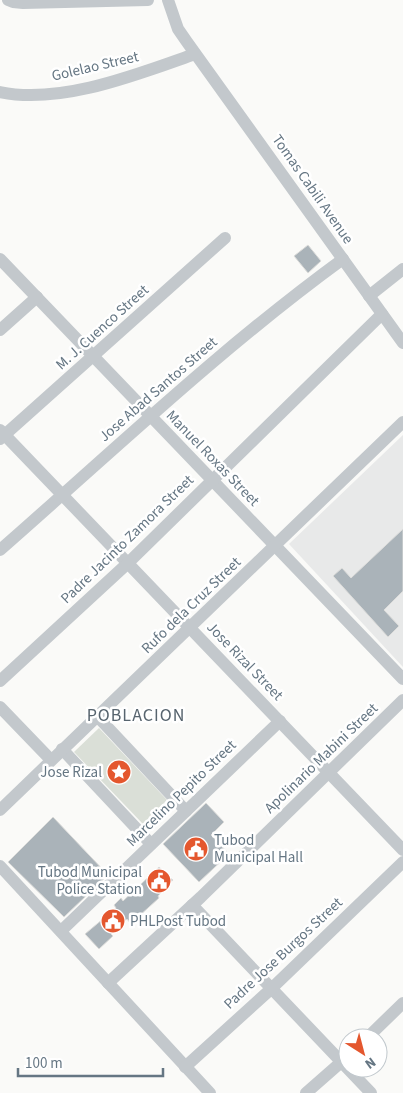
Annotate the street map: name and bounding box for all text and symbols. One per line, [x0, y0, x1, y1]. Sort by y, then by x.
street label: Golelao Street [50, 46, 141, 87]
street label: Tomas Cabili Avenue [267, 130, 358, 248]
street label: M. J. Cuenco Street [51, 280, 153, 375]
street label: Jose Abad Santos Street [95, 332, 222, 447]
street label: Manuel Roxas Street [161, 406, 264, 511]
street label: Padre Jacinto Zamora Street [56, 470, 199, 609]
street label: Rufo dela Cruz Street [137, 552, 246, 658]
street label: Jose Rizal Street [202, 617, 288, 705]
street label: Apolinario Mabini Street [260, 698, 383, 818]
district label: POBLACION [87, 703, 185, 728]
street label: Marcelino Pepito Street [122, 735, 241, 851]
place icon: Jose Rizal [106, 759, 132, 785]
place label: Jose Rizal [40, 762, 102, 783]
place label: Tubod Municipal Hall [214, 830, 303, 868]
public building icon: Tubod Municipal Hall [183, 836, 209, 862]
place label: Tubod Municipal Police Station [38, 862, 142, 900]
public building icon: Tubod Municipal Police Station [146, 868, 172, 894]
street label: Padre Jose Burgos Street [219, 893, 347, 1014]
public building icon: PHLPost Tubod [100, 908, 126, 934]
place label: PHLPost Tubod [130, 911, 226, 932]
north arrow [338, 1028, 388, 1078]
scale bar [18, 1046, 162, 1078]
text: N [360, 1052, 380, 1074]
text: 100 m [25, 1053, 63, 1074]

